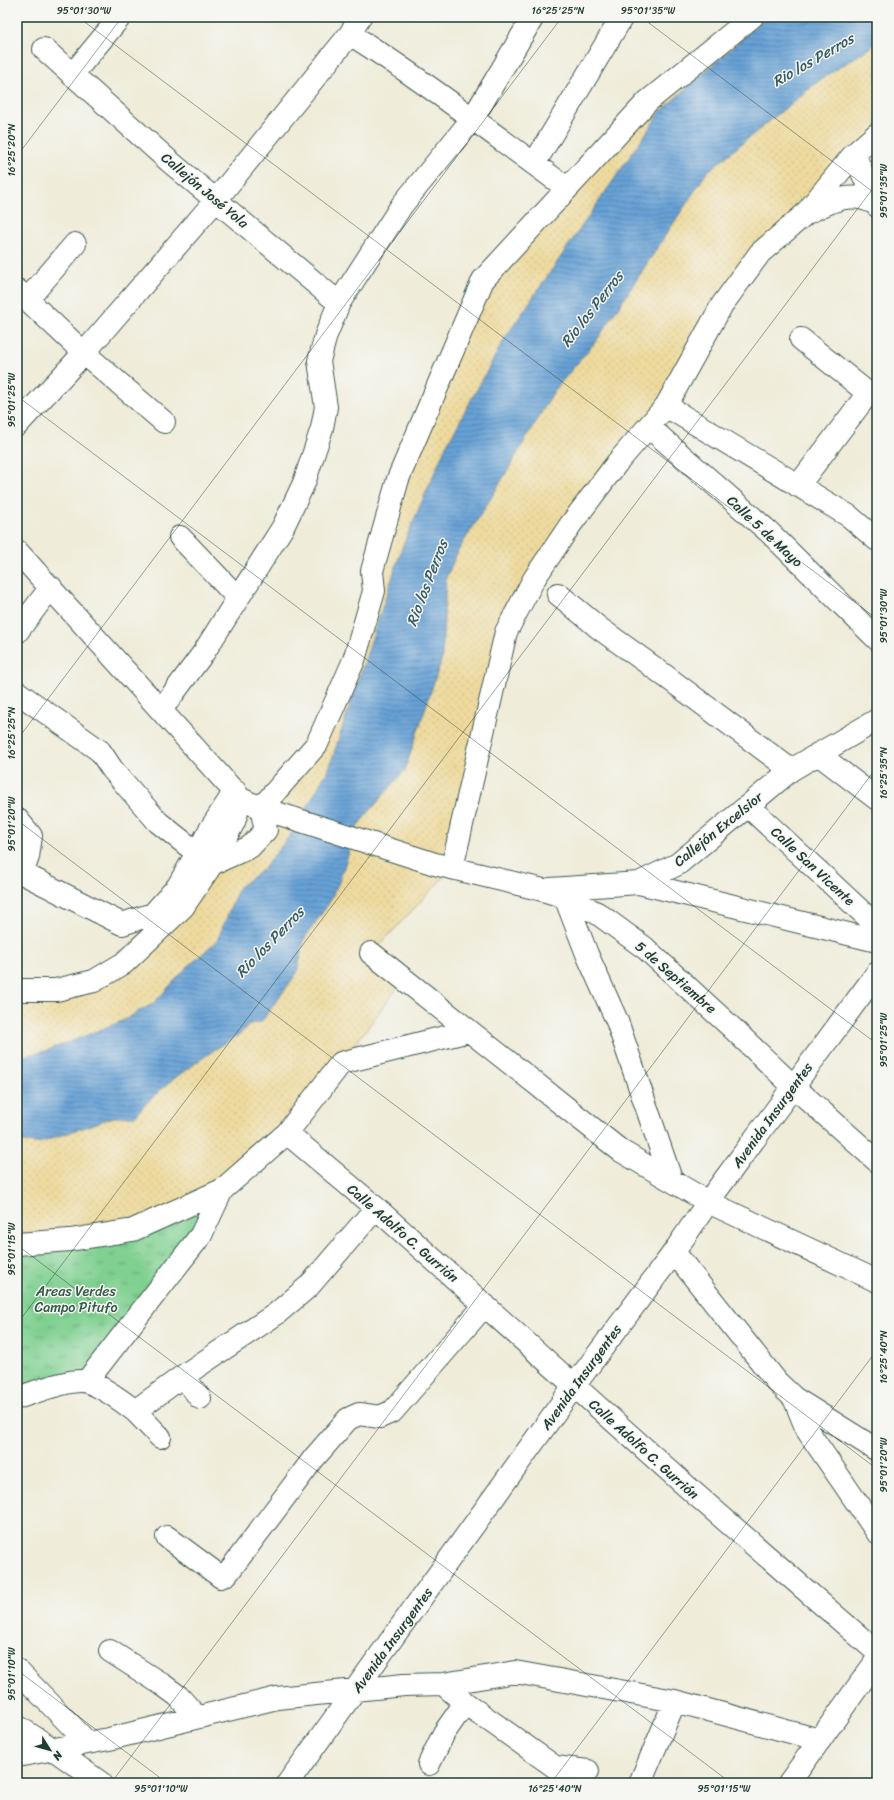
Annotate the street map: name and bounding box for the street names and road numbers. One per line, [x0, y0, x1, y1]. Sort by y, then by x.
street label: Callejón José Yola [155, 146, 255, 235]
street label: Calle 5 de Mayo [721, 489, 809, 574]
street label: Callejón Excelsior [668, 784, 770, 874]
street label: Calle San Vicente [765, 820, 861, 912]
street label: 5 de Septiembre [629, 935, 722, 1020]
street label: Avenida Insurgentes [725, 1057, 820, 1174]
street label: Calle Adolfo C. Gurrión [341, 1177, 465, 1290]
street label: Avenida Insurgentes [534, 1319, 629, 1436]
street label: Calle Adolfo C. Gurrión [583, 1393, 705, 1506]
street label: Avenida Insurgentes [345, 1582, 440, 1699]

